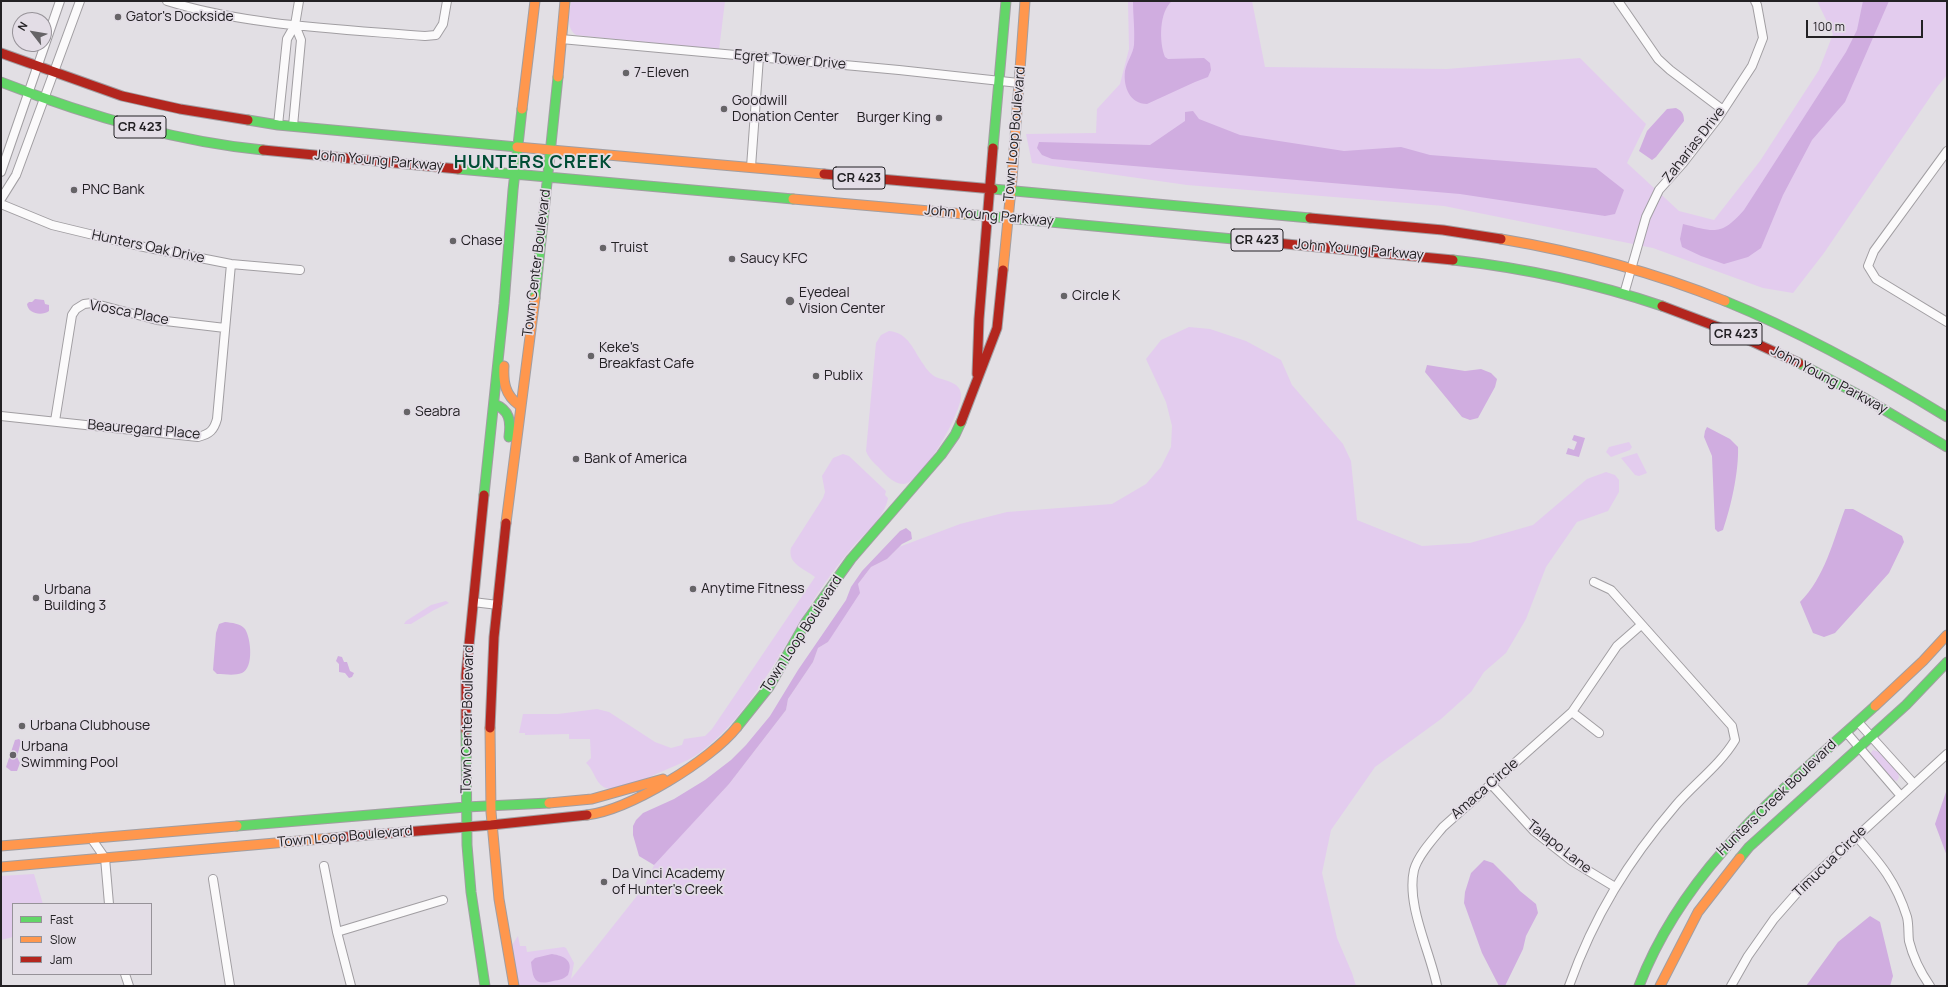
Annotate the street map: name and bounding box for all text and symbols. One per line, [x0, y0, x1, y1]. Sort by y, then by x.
place label: Gator's Dockside [126, 9, 234, 25]
north arrow [12, 12, 52, 52]
marker: Gator's Dockside [113, 12, 123, 22]
scale bar [1808, 12, 1925, 38]
text: 100 m [1813, 18, 1845, 35]
text: N [14, 19, 31, 33]
street label: Egret Tower Drive [733, 47, 847, 73]
place label: 7-Eleven [634, 65, 689, 81]
street label: Town Loop Boulevard [1001, 66, 1029, 202]
marker: 7-Eleven [621, 68, 631, 78]
place label: Goodwill Donation Center [732, 93, 839, 126]
marker: Goodwill Donation Center [719, 104, 729, 114]
street label: Zaharias Drive [1659, 104, 1729, 186]
place label: Burger King [857, 110, 931, 126]
marker: Burger King [934, 113, 944, 123]
road number: CR 423 [114, 116, 166, 138]
street label: John Young Parkway [314, 147, 444, 175]
district label: HUNTERS CREEK [454, 152, 612, 174]
road number: CR 423 [833, 167, 885, 189]
place label: PNC Bank [82, 182, 144, 198]
marker: PNC Bank [69, 185, 79, 195]
street label: Town Center Boulevard [520, 188, 554, 338]
street label: John Young Parkway [924, 202, 1054, 230]
street label: Hunters Oak Drive [90, 227, 206, 267]
road number: CR 423 [1231, 229, 1283, 251]
place label: Chase [461, 233, 503, 249]
marker: Chase [448, 236, 458, 246]
street label: John Young Parkway [1294, 236, 1424, 264]
place label: Truist [611, 240, 648, 256]
marker: Truist [598, 243, 608, 253]
place label: Saucy KFC [740, 251, 808, 267]
marker: Saucy KFC [727, 254, 737, 264]
place label: Eyedeal Vision Center [799, 285, 885, 318]
place label: Circle K [1072, 288, 1120, 304]
marker: Circle K [1059, 291, 1069, 301]
marker: Eyedeal Vision Center [784, 295, 796, 307]
street label: Viosca Place [88, 297, 170, 329]
road number: CR 423 [1710, 323, 1762, 345]
place label: Keke's Breakfast Cafe [599, 340, 694, 372]
street label: John Young Parkway [1768, 342, 1890, 418]
marker: Keke's Breakfast Cafe [586, 351, 596, 361]
place label: Publix [824, 368, 863, 384]
marker: Publix [811, 371, 821, 381]
place label: Seabra [415, 404, 460, 420]
marker: Seabra [402, 407, 412, 417]
street label: Beauregard Place [87, 417, 201, 443]
place label: Bank of America [584, 451, 687, 467]
marker: Bank of America [571, 454, 581, 464]
street label: Town Loop Boulevard [758, 572, 846, 696]
place label: Anytime Fitness [701, 581, 805, 597]
place label: Urbana Building 3 [44, 582, 106, 614]
marker: Anytime Fitness [688, 584, 698, 594]
marker: Urbana Building 3 [31, 593, 41, 603]
street label: Town Center Boulevard [458, 644, 478, 794]
place label: Urbana Clubhouse [30, 718, 150, 734]
marker: Urbana Clubhouse [17, 721, 27, 731]
street label: Hunters Creek Boulevard [1714, 736, 1840, 860]
place label: Urbana Swimming Pool [21, 739, 118, 772]
marker: Urbana Swimming Pool [8, 750, 18, 760]
street label: Amaca Circle [1448, 755, 1522, 823]
street label: Talapo Lane [1524, 817, 1594, 877]
street label: Town Loop Boulevard [277, 823, 413, 851]
street label: Timucua Circle [1790, 823, 1870, 901]
place label: Da Vinci Academy of Hunter's Creek [612, 866, 725, 898]
marker: Da Vinci Academy of Hunter's Creek [599, 877, 609, 887]
legend [12, 903, 152, 975]
text: Fast [50, 911, 74, 928]
text: Slow [50, 931, 76, 948]
text: Jam [50, 951, 72, 968]

